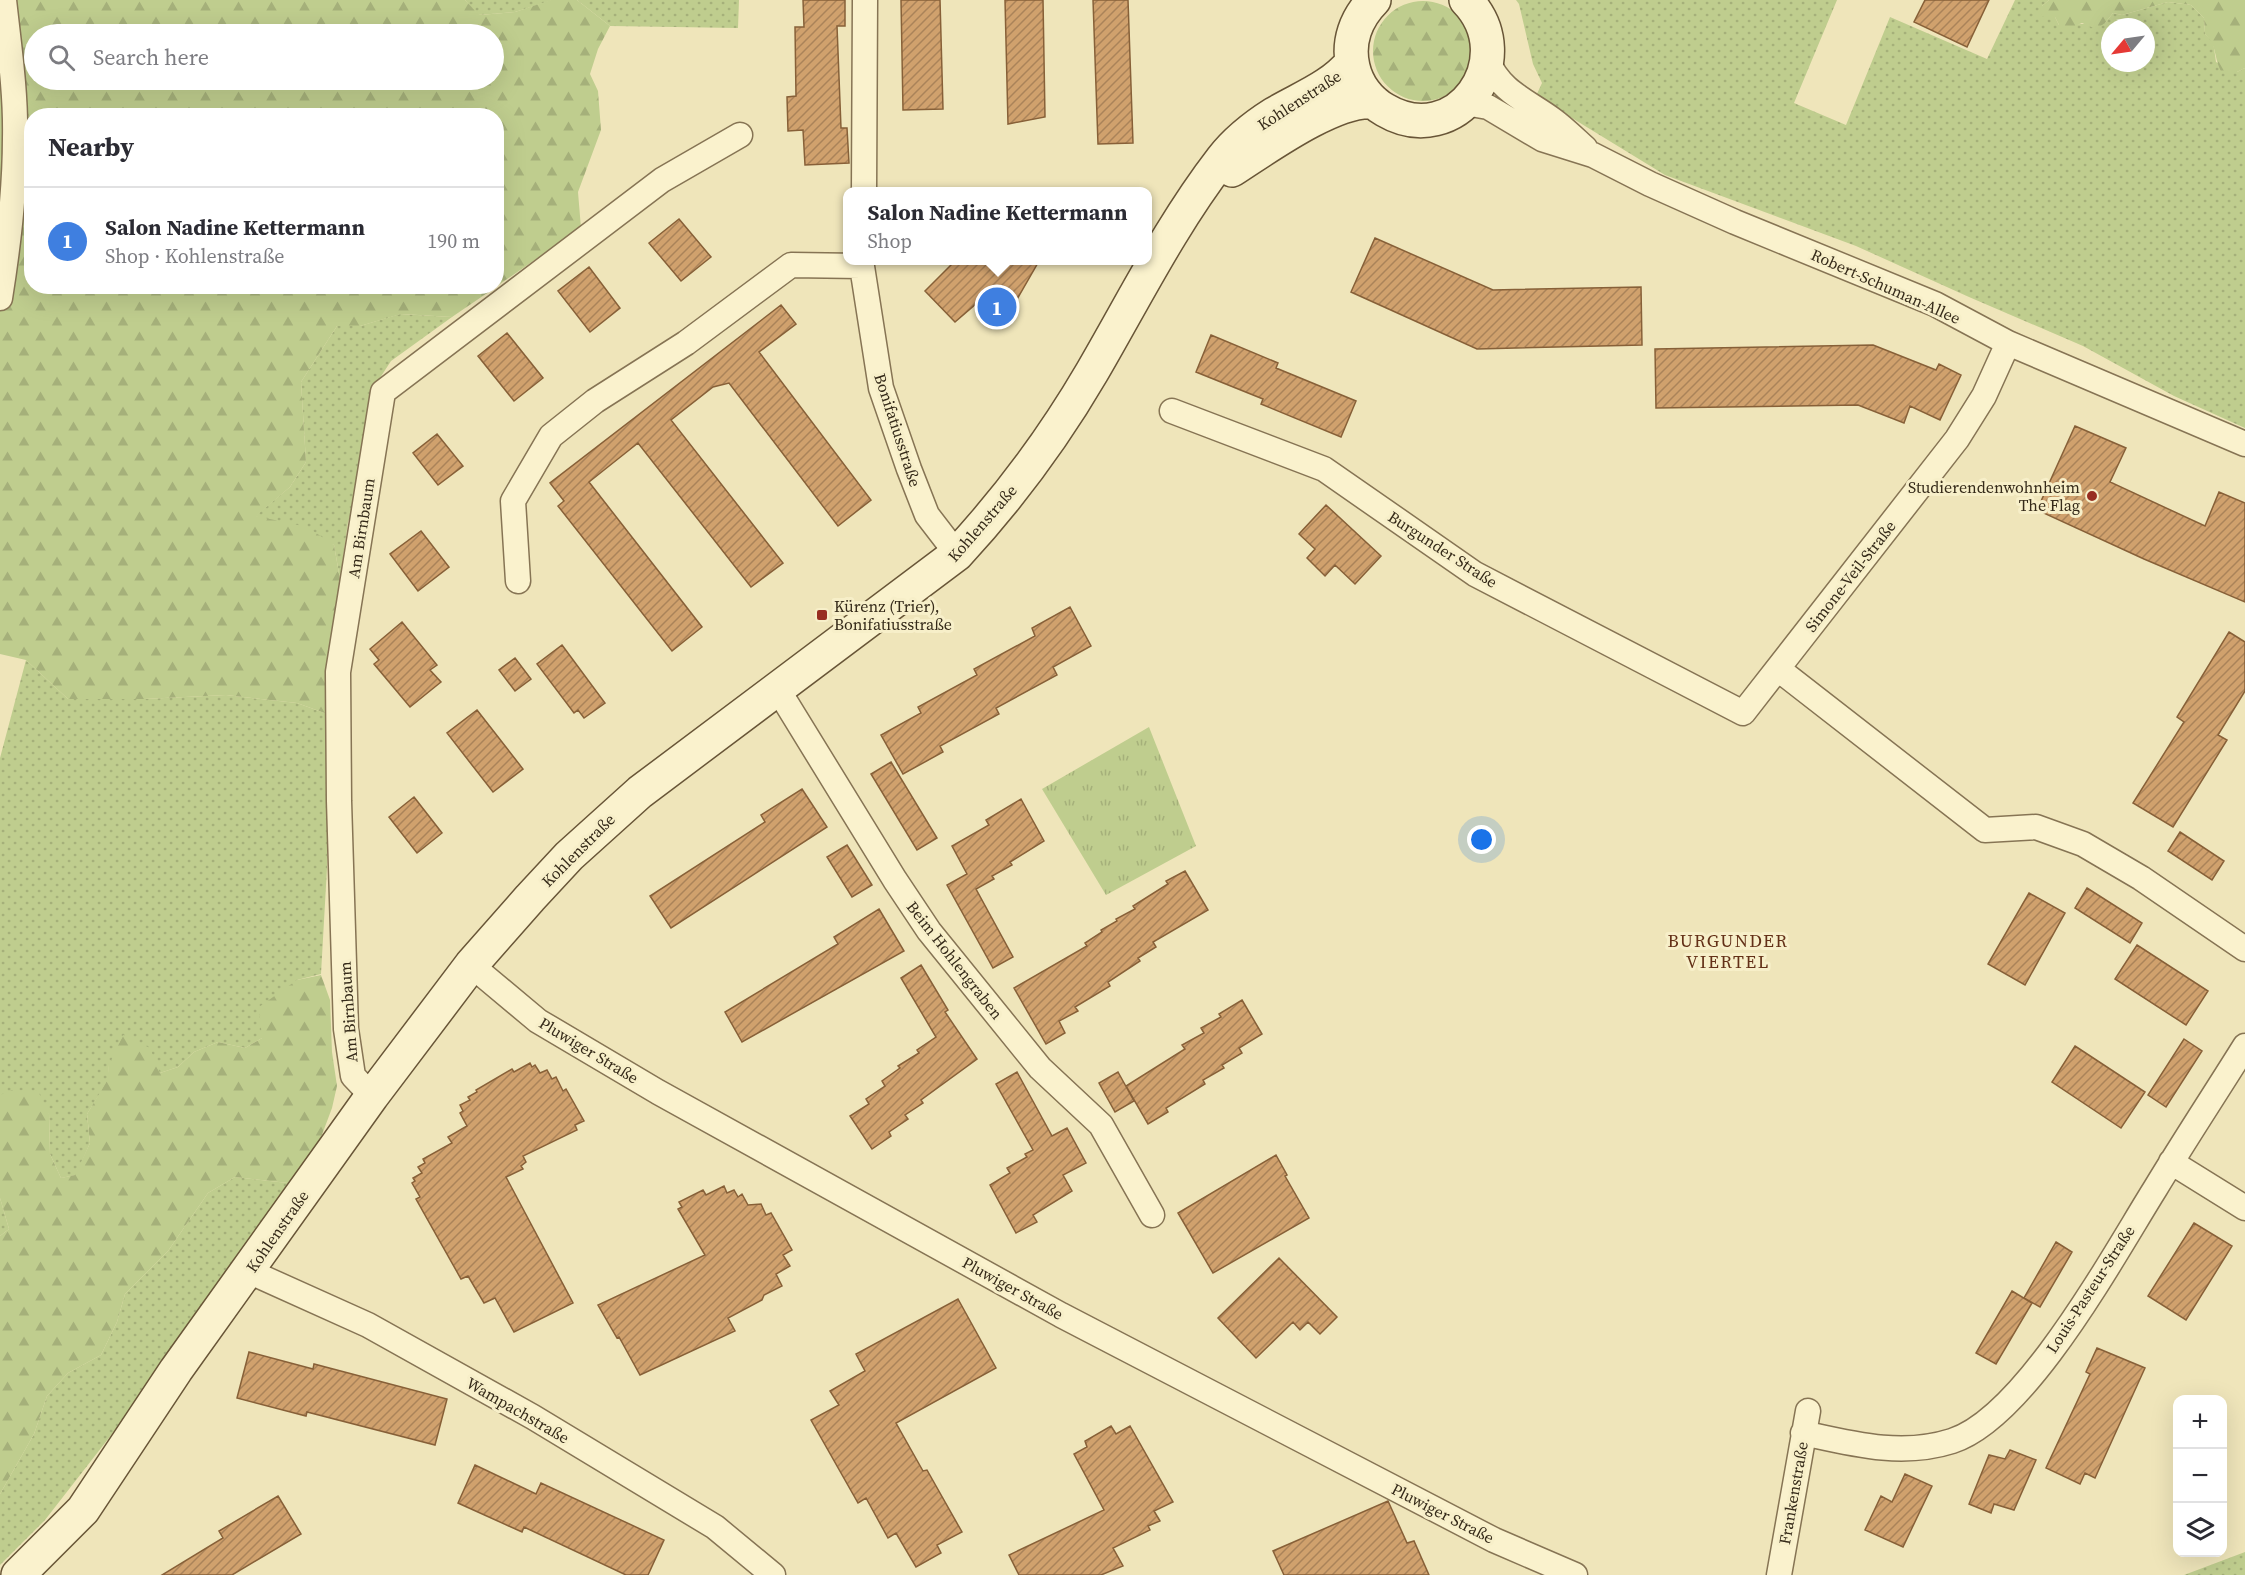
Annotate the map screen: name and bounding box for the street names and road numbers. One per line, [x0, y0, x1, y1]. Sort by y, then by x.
street label: Kohlenstraße [1253, 65, 1345, 135]
street label: Robert-Schuman-Allee [1808, 243, 1964, 329]
street label: Bonifatiusstraße [869, 371, 927, 489]
street label: Am Birnbaum [342, 476, 380, 580]
street label: Kohlenstraße [942, 480, 1022, 566]
street label: Burgunder Straße [1384, 505, 1502, 593]
street label: Simone-Veil-Straße [1800, 516, 1900, 636]
street label: Kohlenstraße [536, 808, 620, 892]
street label: Beim Hohlengraben [902, 896, 1008, 1024]
street label: Am Birnbaum [333, 961, 363, 1063]
street label: Pluwiger Straße [535, 1012, 643, 1088]
street label: Kohlenstraße [241, 1185, 313, 1277]
street label: Louis-Pasteur-Straße [2040, 1221, 2140, 1357]
street label: Pluwiger Straße [959, 1251, 1067, 1325]
street label: Wampachstraße [462, 1372, 574, 1448]
street label: Frankenstraße [1773, 1440, 1813, 1546]
street label: Pluwiger Straße [1388, 1478, 1498, 1548]

